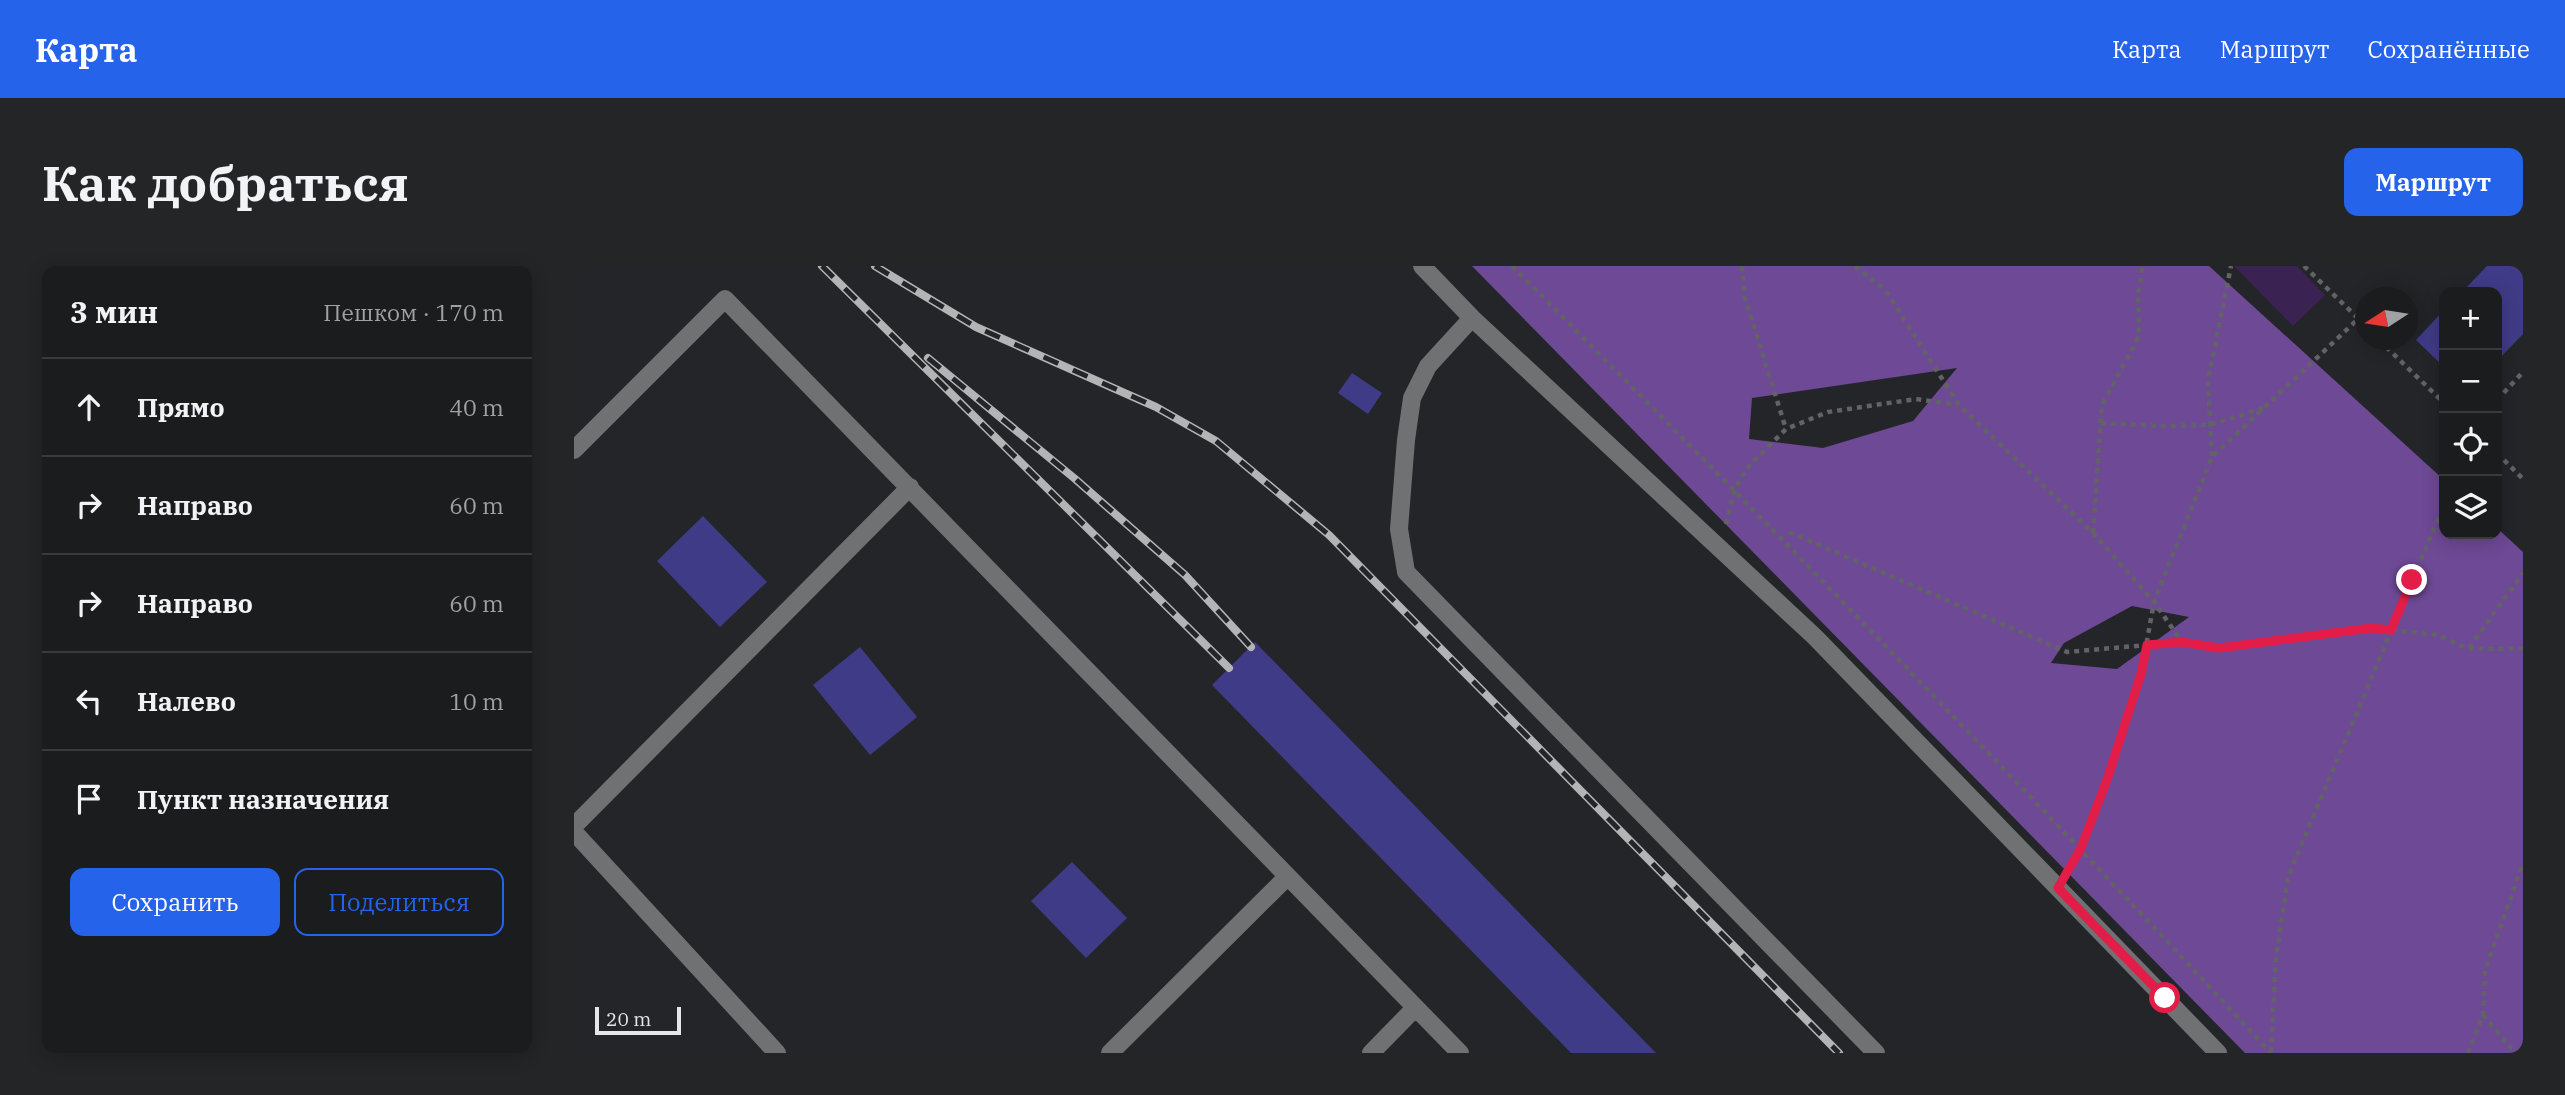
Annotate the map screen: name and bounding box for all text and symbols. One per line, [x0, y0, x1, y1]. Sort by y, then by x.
text: Карта [35, 28, 138, 71]
text: Карта [2112, 33, 2182, 65]
text: Маршрут [2220, 33, 2329, 65]
text: Сохранённые [2367, 33, 2530, 65]
button: Маршрут [2344, 148, 2523, 216]
text: Как добраться [42, 151, 409, 214]
north arrow [2355, 287, 2418, 350]
map controls [2439, 287, 2502, 539]
button: + [2439, 287, 2502, 350]
text: 3 мин [70, 292, 158, 331]
text: Пешком · 170 m [323, 297, 504, 327]
button: − [2439, 350, 2502, 413]
icon: ahead [70, 388, 108, 426]
text: Прямо [137, 390, 225, 424]
text: 40 m [449, 392, 504, 422]
button: locate [2439, 413, 2502, 476]
button: layers [2439, 476, 2502, 539]
icon: right [70, 486, 108, 524]
text: Направо [137, 488, 253, 522]
text: 60 m [449, 490, 504, 520]
route end [2396, 564, 2427, 595]
icon: right [70, 584, 108, 622]
text: Направо [137, 586, 253, 620]
text: 60 m [449, 588, 504, 618]
icon: left [70, 682, 108, 720]
text: Налево [137, 684, 236, 718]
text: 10 m [449, 686, 504, 716]
icon: arrive [70, 780, 108, 818]
text: Пункт назначения [137, 782, 389, 816]
button: Сохранить [70, 868, 280, 936]
button: Поделиться [294, 868, 504, 936]
route start [2149, 982, 2180, 1013]
scale bar [595, 1004, 681, 1036]
text: 20 m [606, 1007, 651, 1031]

